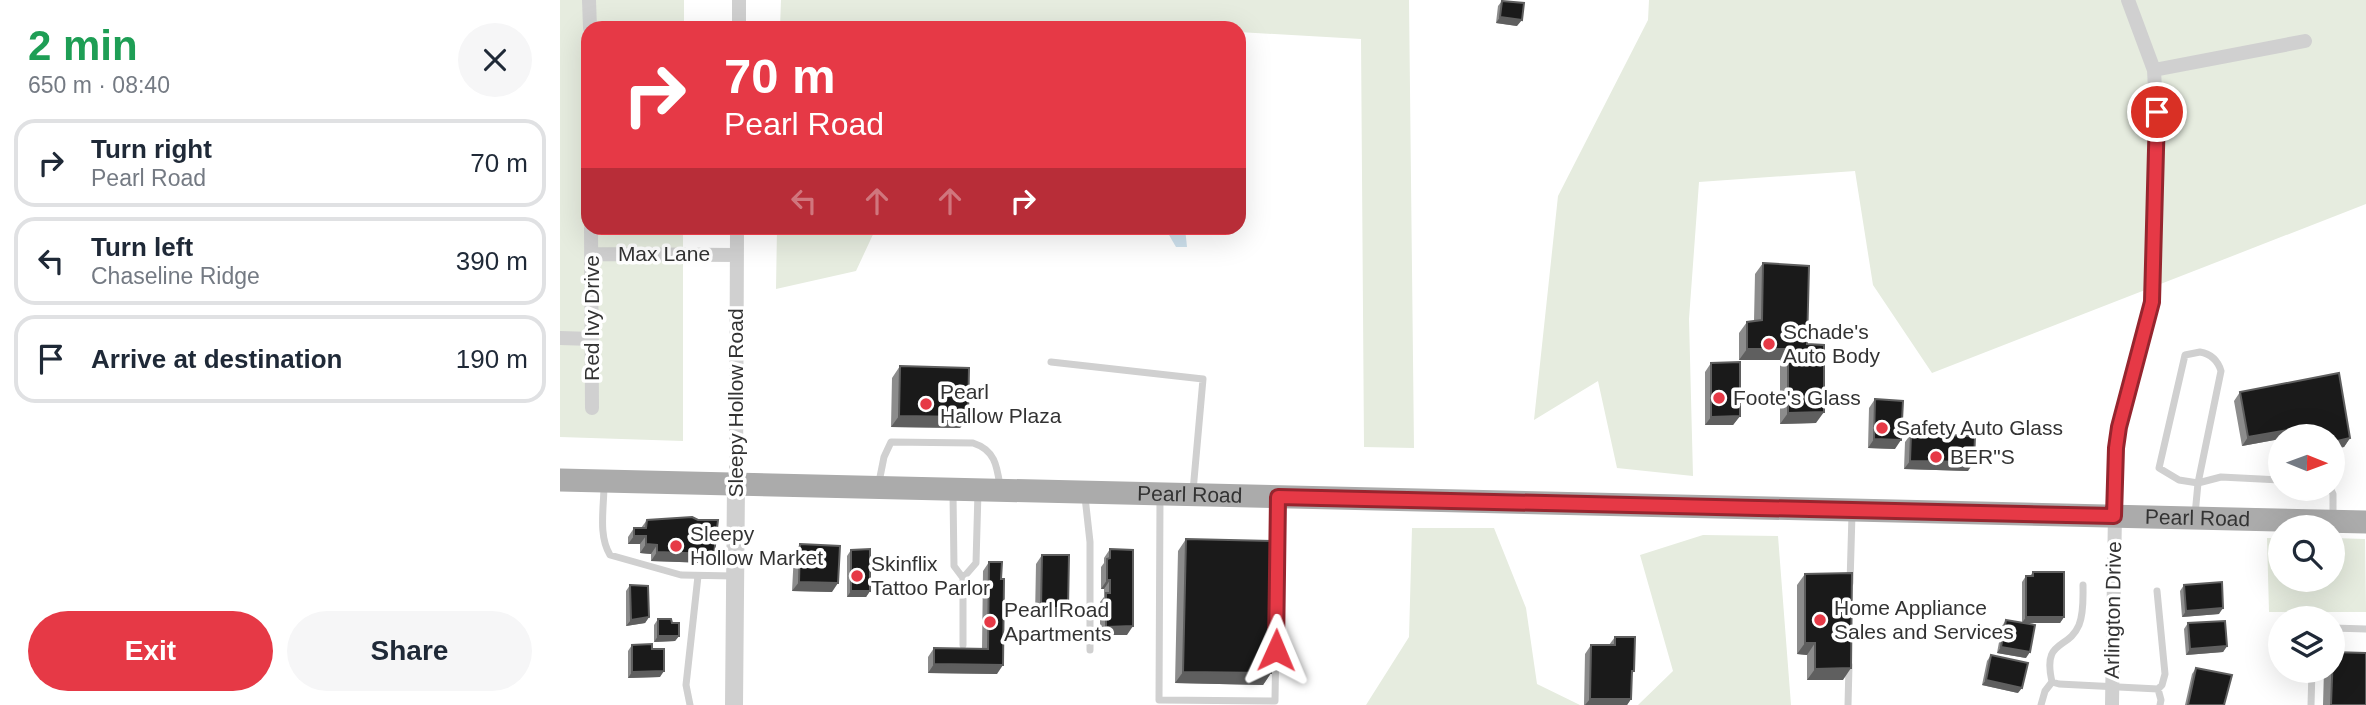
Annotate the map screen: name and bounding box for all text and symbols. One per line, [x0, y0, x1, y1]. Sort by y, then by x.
text: 2 min [28, 22, 138, 69]
button: close [458, 23, 532, 97]
icon: right [609, 49, 700, 140]
text: 70 m [724, 49, 836, 103]
text: 650 m · 08:40 [28, 72, 170, 98]
pin [2127, 82, 2187, 142]
icon: arrive [2138, 93, 2176, 131]
text: Pearl Road [724, 106, 884, 142]
text: Turn right [91, 134, 212, 164]
icon: right [32, 144, 70, 182]
text: 70 m [470, 148, 528, 178]
text: Pearl Road [91, 165, 206, 191]
icon: left [785, 182, 823, 220]
icon: ahead [858, 182, 896, 220]
icon: ahead [931, 182, 969, 220]
icon: right [1004, 182, 1042, 220]
text: Turn left [91, 232, 193, 262]
icon: left [32, 242, 70, 280]
street label: Max Lane [618, 242, 710, 265]
text: 390 m [456, 246, 528, 276]
street label: Red Ivy Drive [580, 255, 603, 381]
text: Chaseline Ridge [91, 263, 260, 289]
street label: Sleepy Hollow Road [724, 308, 747, 498]
place label: Schade's Auto Body [1783, 320, 1880, 367]
marker: Schade's Auto Body [1761, 336, 1777, 352]
icon: arrive [32, 340, 70, 378]
text: Arrive at destination [91, 344, 342, 374]
text: 190 m [456, 344, 528, 374]
place label: Pearl Hallow Plaza [940, 380, 1062, 427]
place label: Foote's Glass [1733, 386, 1861, 409]
marker: Foote's Glass [1711, 390, 1727, 406]
marker: Pearl Hallow Plaza [918, 396, 934, 412]
place label: Safety Auto Glass [1896, 416, 2063, 439]
marker: Safety Auto Glass [1874, 420, 1890, 436]
north arrow [2268, 424, 2345, 500]
map controls [2268, 424, 2345, 683]
place label: BER"S [1950, 445, 2015, 468]
marker: BER"S [1928, 449, 1944, 465]
street label: Pearl Road [1137, 481, 1243, 507]
street label: Pearl Road [2145, 505, 2250, 530]
button: search [2268, 515, 2345, 592]
place label: Sleepy Hollow Market [690, 522, 823, 569]
marker: Sleepy Hollow Market [668, 538, 684, 554]
street label: Arlington Drive [2100, 541, 2125, 679]
place label: Skinflix Tattoo Parlor [871, 552, 990, 599]
marker: Skinflix Tattoo Parlor [849, 568, 865, 584]
place label: Home Appliance Sales and Services [1834, 596, 2014, 643]
place label: Pearl Road Apartments [1004, 598, 1111, 645]
button: layers [2268, 606, 2345, 683]
button: Exit [28, 611, 273, 691]
button: Share [287, 611, 532, 691]
marker: Home Appliance Sales and Services [1812, 612, 1828, 628]
position arrow [1239, 613, 1313, 687]
marker: Pearl Road Apartments [982, 614, 998, 630]

